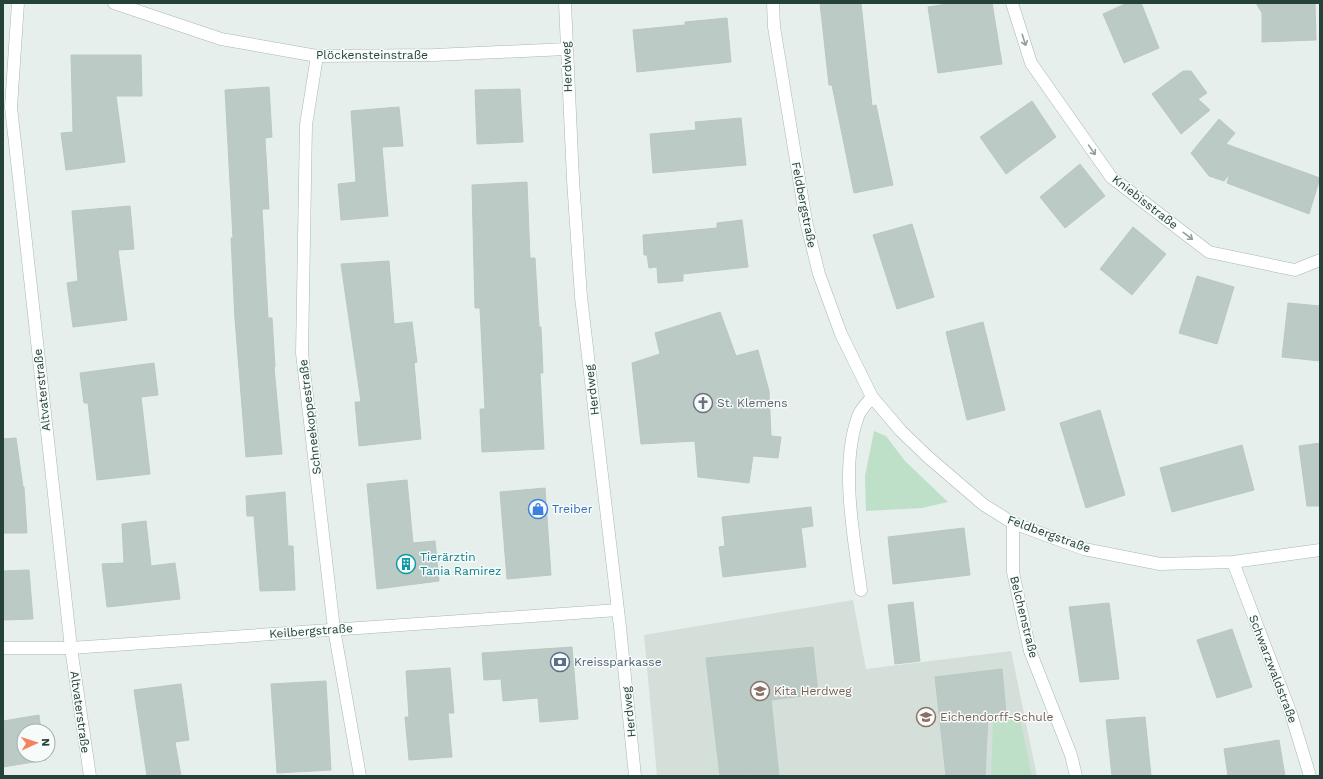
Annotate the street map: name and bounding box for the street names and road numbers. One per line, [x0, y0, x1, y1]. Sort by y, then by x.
street label: Herdweg [559, 41, 575, 93]
street label: Plöckensteinstraße [316, 48, 428, 62]
street label: Feldbergstraße [789, 161, 819, 249]
street label: Kniebisstraße [1109, 172, 1181, 232]
street label: Altvaterstraße [31, 348, 53, 432]
street label: Schneekoppestraße [296, 358, 324, 475]
street label: Herdweg [582, 363, 602, 416]
street label: Feldbergstraße [1006, 512, 1093, 556]
street label: Belchenstraße [1007, 574, 1041, 660]
street label: Schwarzwaldstraße [1246, 613, 1300, 725]
street label: Keilbergstraße [269, 621, 353, 641]
street label: Altvaterstraße [67, 670, 93, 754]
street label: Herdweg [619, 685, 639, 738]

